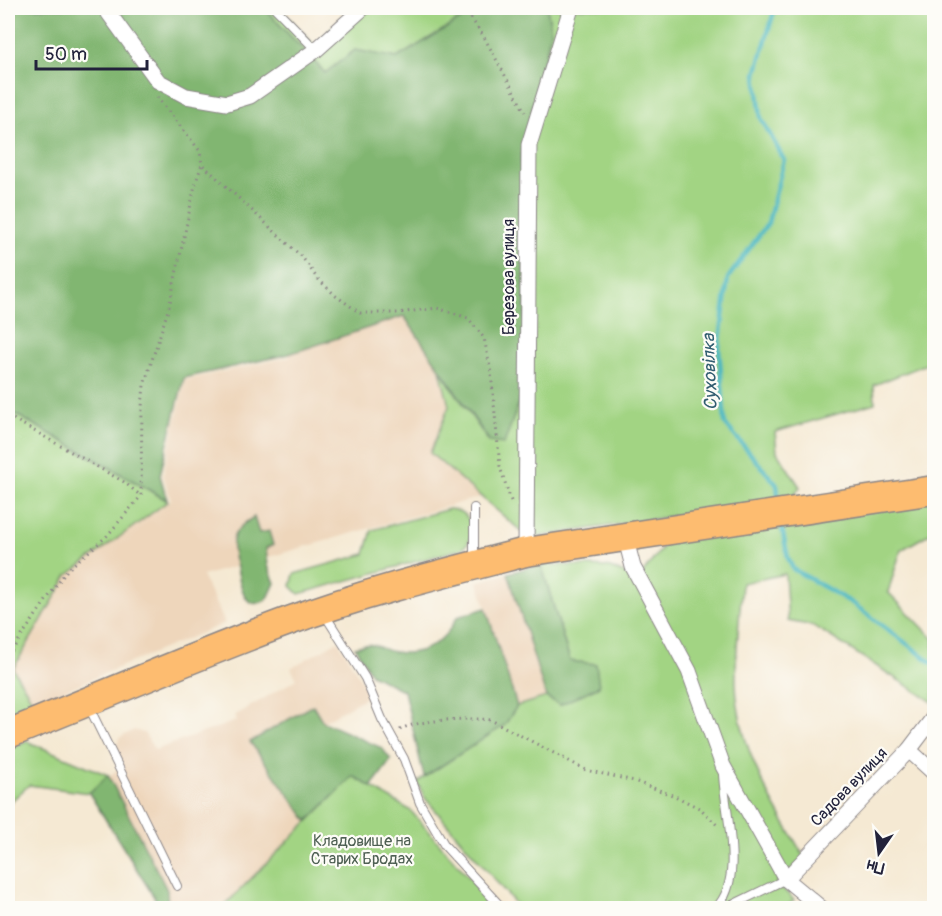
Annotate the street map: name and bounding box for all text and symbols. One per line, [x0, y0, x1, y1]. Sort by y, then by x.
scale bar [36, 33, 147, 71]
text: 50 m [45, 43, 87, 66]
street label: Березова вулиця [499, 219, 519, 335]
water label: Суховілка [697, 332, 723, 411]
street label: Садова вулиця [806, 743, 892, 831]
north arrow [849, 823, 909, 883]
park label: Кладовище на Старих Бродах [311, 831, 413, 869]
text: Пн [865, 855, 887, 878]

